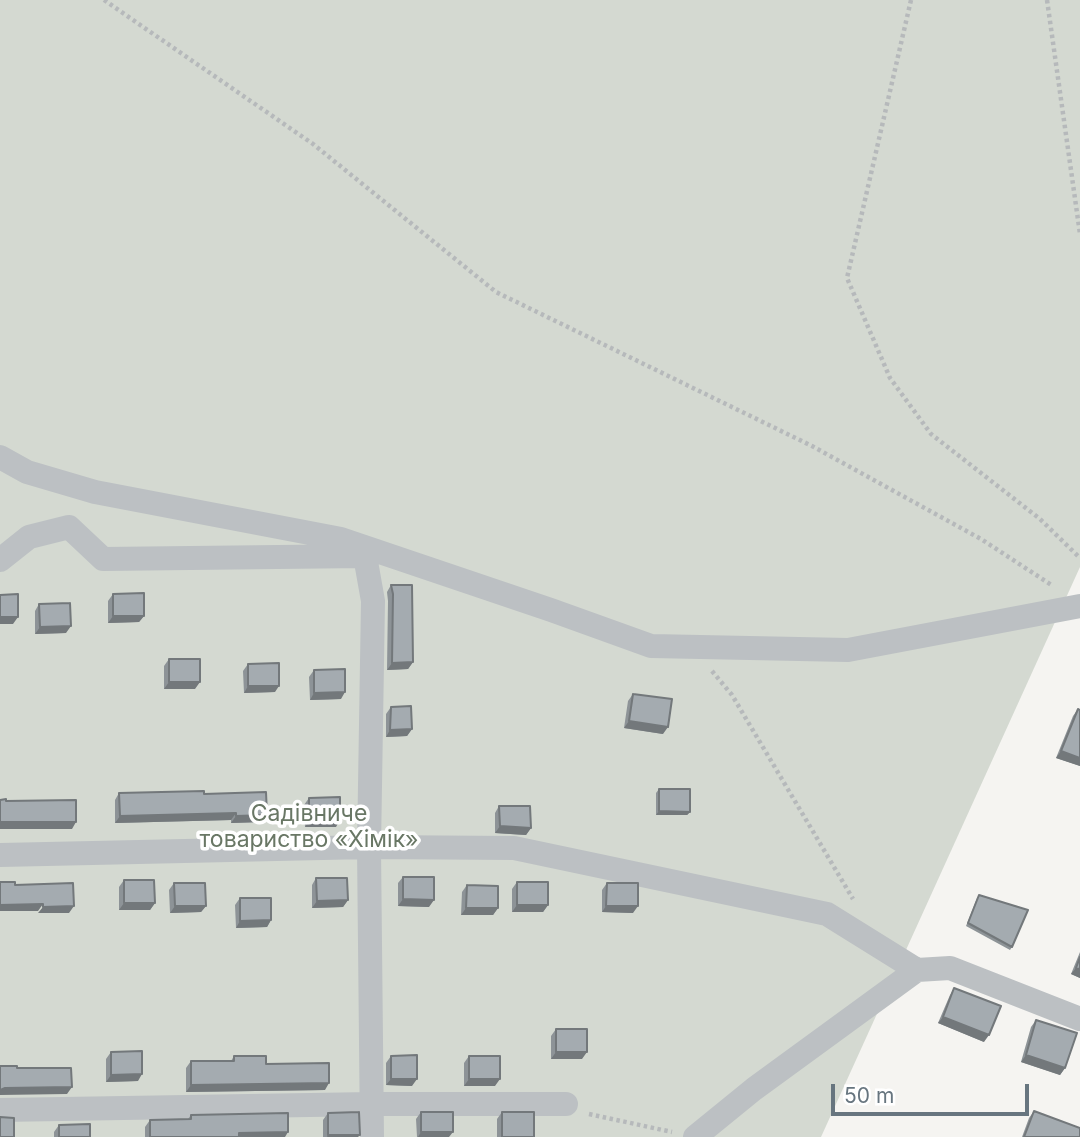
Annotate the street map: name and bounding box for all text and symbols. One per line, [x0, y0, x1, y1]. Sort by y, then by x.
park label: Садівниче товариство «Хімік» [200, 800, 418, 854]
scale bar [835, 1070, 1033, 1114]
text: 50 m [844, 1083, 894, 1108]

